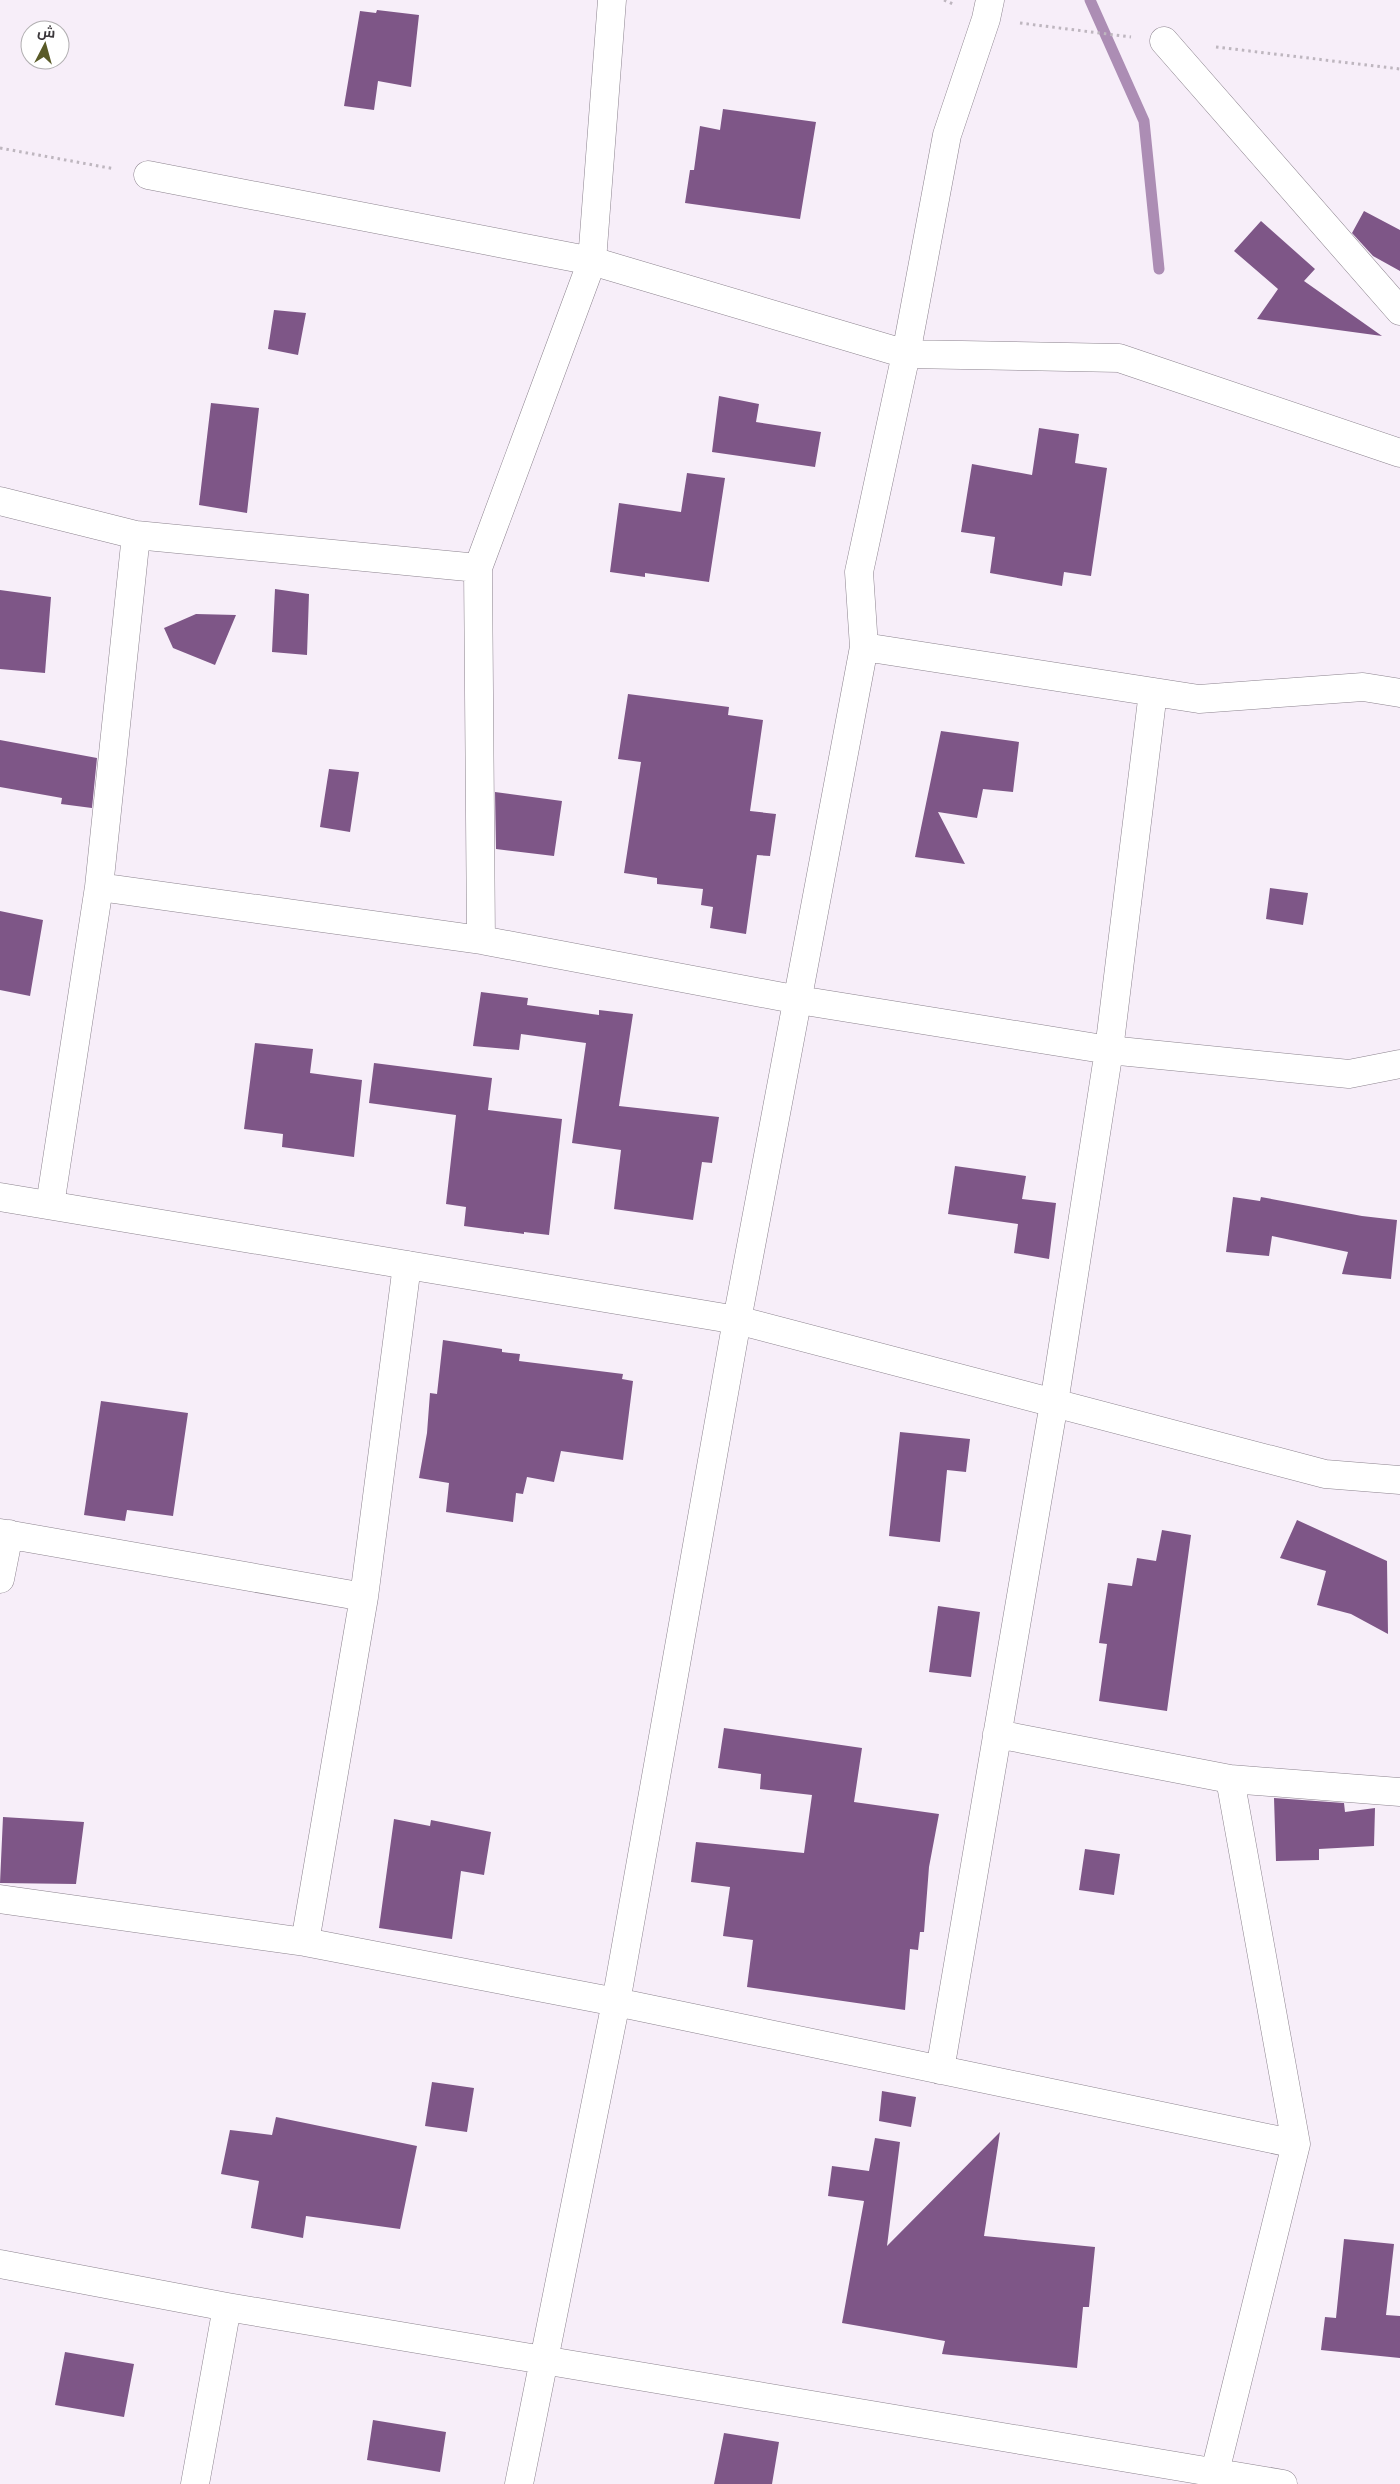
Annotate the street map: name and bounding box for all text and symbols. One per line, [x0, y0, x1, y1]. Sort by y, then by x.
north arrow [20, 20, 70, 70]
text: ش [36, 23, 56, 42]

